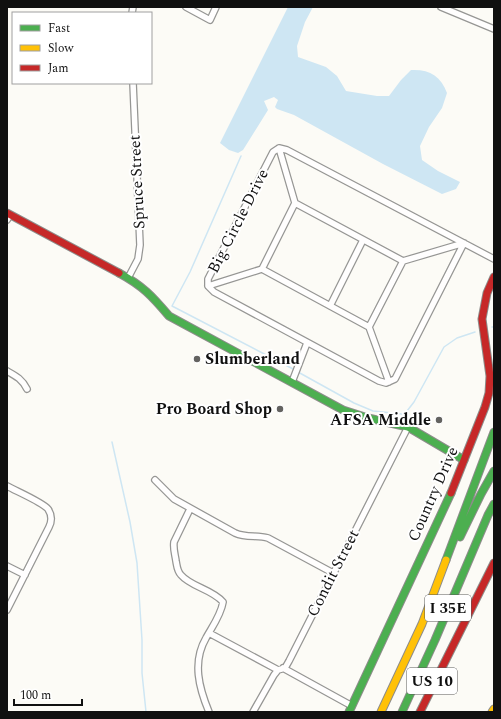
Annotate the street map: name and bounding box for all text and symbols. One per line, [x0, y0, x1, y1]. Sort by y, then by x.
legend [12, 12, 152, 84]
text: Fast [48, 19, 70, 38]
text: Slow [48, 39, 74, 58]
text: Jam [48, 59, 69, 78]
street label: Spruce Street [123, 134, 151, 230]
street label: Big Circle Drive [201, 165, 275, 277]
place label: Slumberland [205, 347, 300, 371]
marker: Slumberland [192, 354, 202, 364]
place label: Pro Board Shop [156, 397, 272, 421]
marker: Pro Board Shop [275, 404, 285, 414]
place label: AFSA Middle [330, 408, 431, 432]
marker: AFSA Middle [434, 415, 444, 425]
street label: Country Drive [401, 443, 465, 545]
street label: Condit Street [301, 525, 365, 621]
road number: I 35E [425, 595, 471, 621]
road number: US 10 [407, 668, 457, 694]
scale bar [14, 681, 82, 707]
text: 100 m [20, 686, 51, 705]

